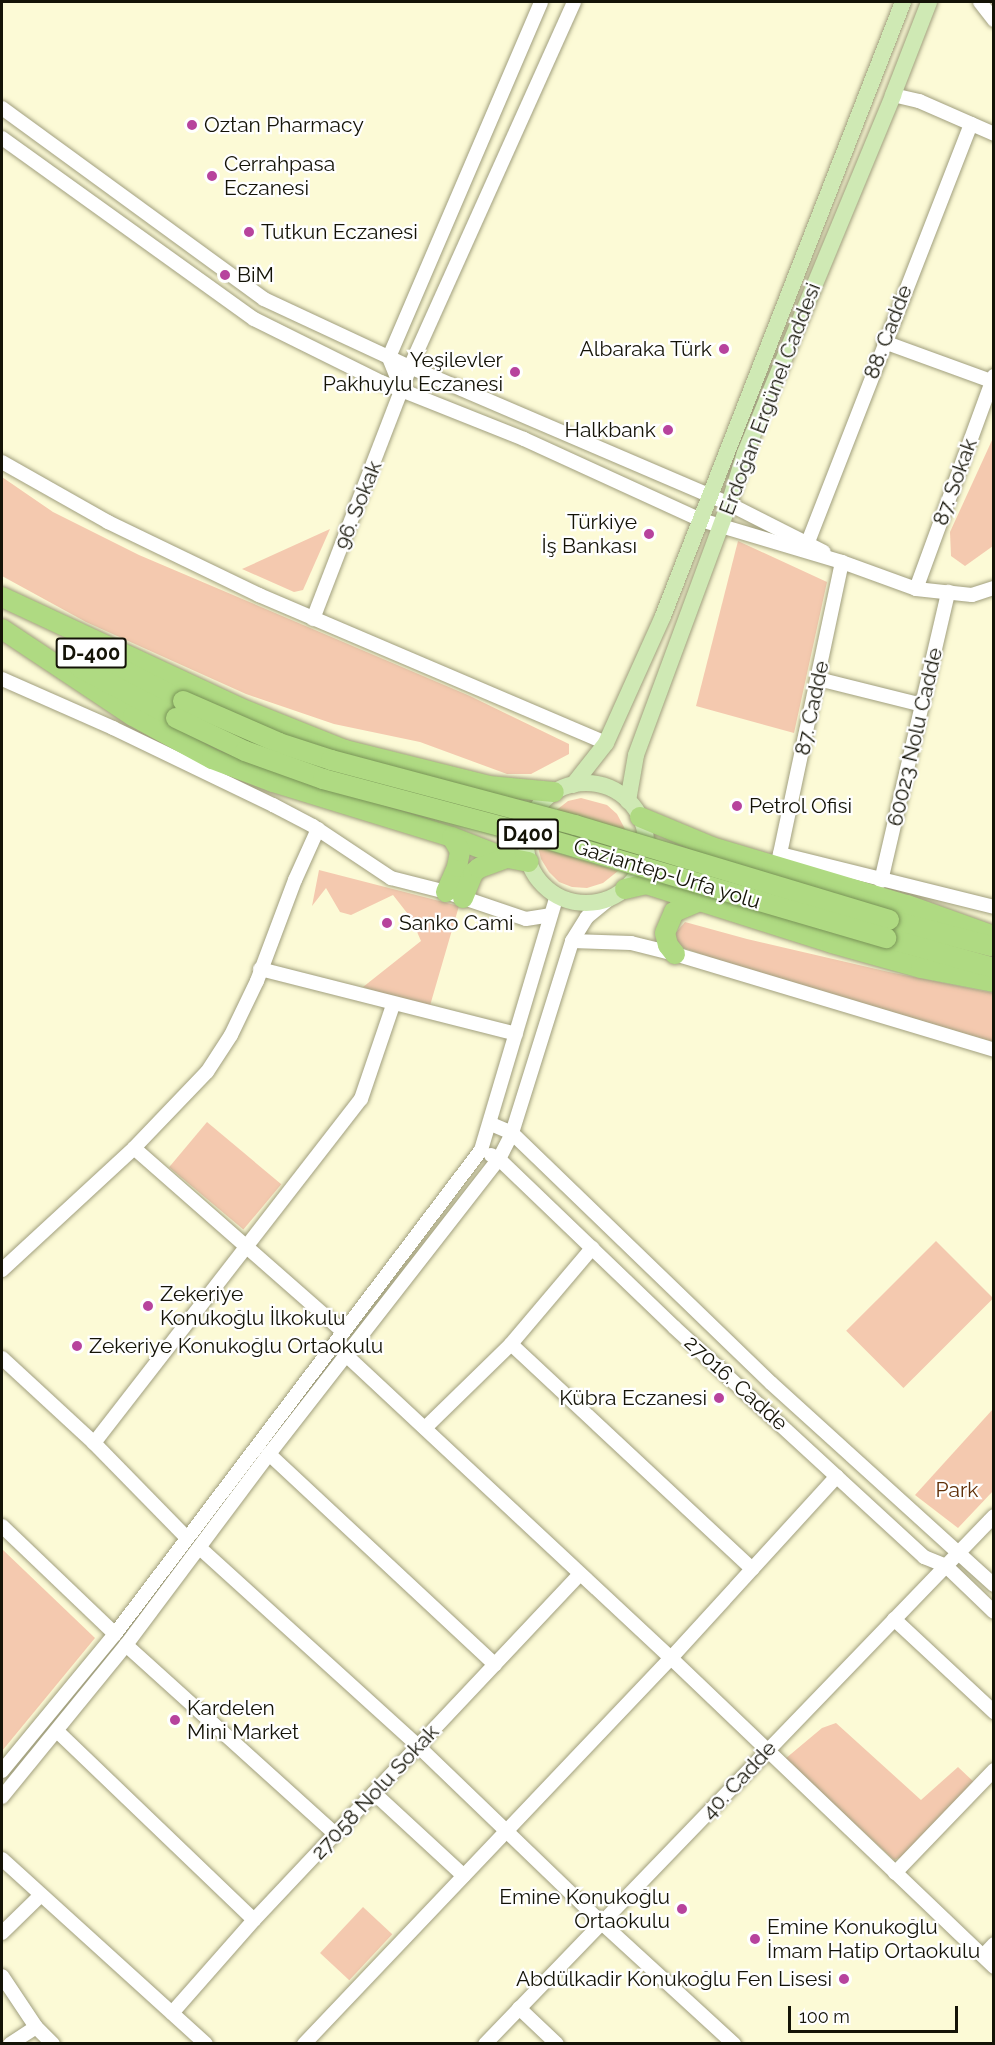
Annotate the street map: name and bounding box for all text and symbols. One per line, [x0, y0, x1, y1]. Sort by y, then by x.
place label: Oztan Pharmacy [204, 112, 364, 138]
marker: Oztan Pharmacy [185, 118, 199, 132]
place label: Cerrahpasa Eczanesi [224, 151, 335, 201]
marker: Cerrahpasa Eczanesi [205, 169, 219, 183]
place label: Tutkun Eczanesi [261, 219, 418, 245]
marker: Tutkun Eczanesi [242, 225, 256, 239]
place label: BiM [237, 262, 274, 288]
marker: BiM [218, 268, 232, 282]
street label: Erdoğan Ergünel Caddesi [714, 279, 826, 519]
street label: 88. Cadde [859, 281, 917, 383]
place label: Albaraka Türk [579, 336, 712, 362]
marker: Albaraka Türk [717, 342, 731, 356]
place label: Yeşilevler Pakhuylu Eczanesi [323, 347, 503, 397]
marker: Yeşilevler Pakhuylu Eczanesi [508, 365, 522, 379]
place label: Halkbank [565, 417, 656, 443]
marker: Halkbank [661, 423, 675, 437]
street label: 87. Sokak [928, 435, 982, 529]
street label: 96. Sokak [329, 457, 387, 553]
place label: Türkiye İş Bankası [541, 509, 637, 559]
marker: Türkiye İş Bankası [642, 527, 656, 541]
road number: D-400 [55, 636, 127, 670]
street label: 60023 Nolu Cadde [882, 645, 948, 829]
street label: 87. Cadde [790, 658, 834, 758]
place label: Petrol Ofisi [749, 793, 853, 819]
marker: Petrol Ofisi [730, 799, 744, 813]
road number: D400 [496, 817, 560, 851]
street label: Gaziantep-Urfa yolu [570, 834, 764, 914]
place label: Sanko Cami [399, 910, 514, 936]
marker: Sanko Cami [380, 916, 394, 930]
place label: Zekeriye Konukoğlu İlkokulu [160, 1281, 345, 1331]
marker: Zekeriye Konukoğlu İlkokulu [141, 1299, 155, 1313]
street label: 27016. Cadde [679, 1330, 793, 1436]
place label: Zekeriye Konukoğlu Ortaokulu [89, 1333, 383, 1359]
marker: Zekeriye Konukoğlu Ortaokulu [70, 1339, 84, 1353]
place label: Kübra Eczanesi [559, 1385, 707, 1411]
marker: Kübra Eczanesi [712, 1391, 726, 1405]
park label: Park [936, 1477, 978, 1503]
place label: Kardelen Mini Market [187, 1695, 299, 1745]
marker: Kardelen Mini Market [168, 1713, 182, 1727]
street label: 27058 Nolu Sokak [306, 1719, 444, 1865]
street label: 40. Cadde [696, 1736, 782, 1824]
place label: Emine Konukoğlu Ortaokulu [499, 1884, 670, 1934]
marker: Emine Konukoğlu Ortaokulu [675, 1902, 689, 1916]
place label: Emine Konukoğlu İmam Hatip Ortaokulu [767, 1914, 980, 1964]
marker: Emine Konukoğlu İmam Hatip Ortaokulu [748, 1932, 762, 1946]
place label: Abdülkadir Konukoğlu Fen Lisesi [515, 1966, 832, 1992]
marker: Abdülkadir Konukoğlu Fen Lisesi [837, 1972, 851, 1986]
scale bar [791, 1994, 960, 2032]
text: 100 m [799, 2006, 850, 2027]

